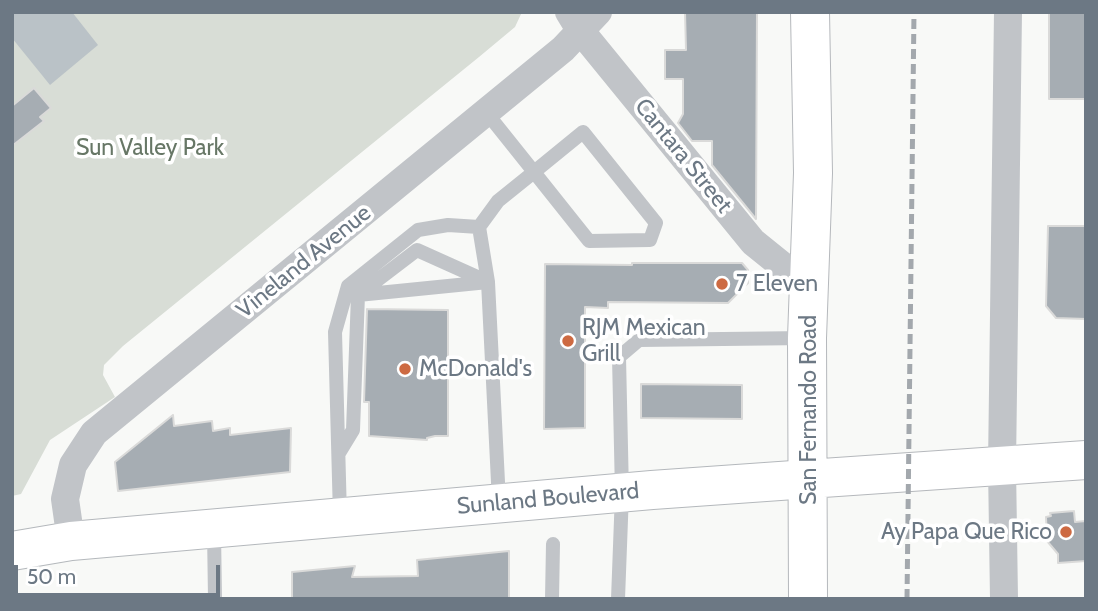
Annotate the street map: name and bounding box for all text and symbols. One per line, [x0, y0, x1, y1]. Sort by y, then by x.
street label: Cantara Street [629, 93, 737, 219]
park label: Sun Valley Park [76, 134, 224, 162]
street label: Vineland Avenue [231, 199, 377, 325]
place label: 7 Eleven [736, 270, 818, 298]
marker: 7 Eleven [714, 276, 730, 292]
place label: RJM Mexican Grill [582, 314, 706, 368]
street label: San Fernando Road [795, 315, 823, 505]
marker: RJM Mexican Grill [560, 333, 576, 349]
place label: McDonald's [419, 355, 532, 383]
marker: McDonald's [397, 361, 413, 377]
street label: Sunland Boulevard [456, 477, 640, 521]
place label: Ay Papa Que Rico [881, 518, 1052, 546]
marker: Ay Papa Que Rico [1058, 524, 1074, 540]
scale bar [18, 552, 224, 596]
text: 50 m [27, 564, 76, 589]

